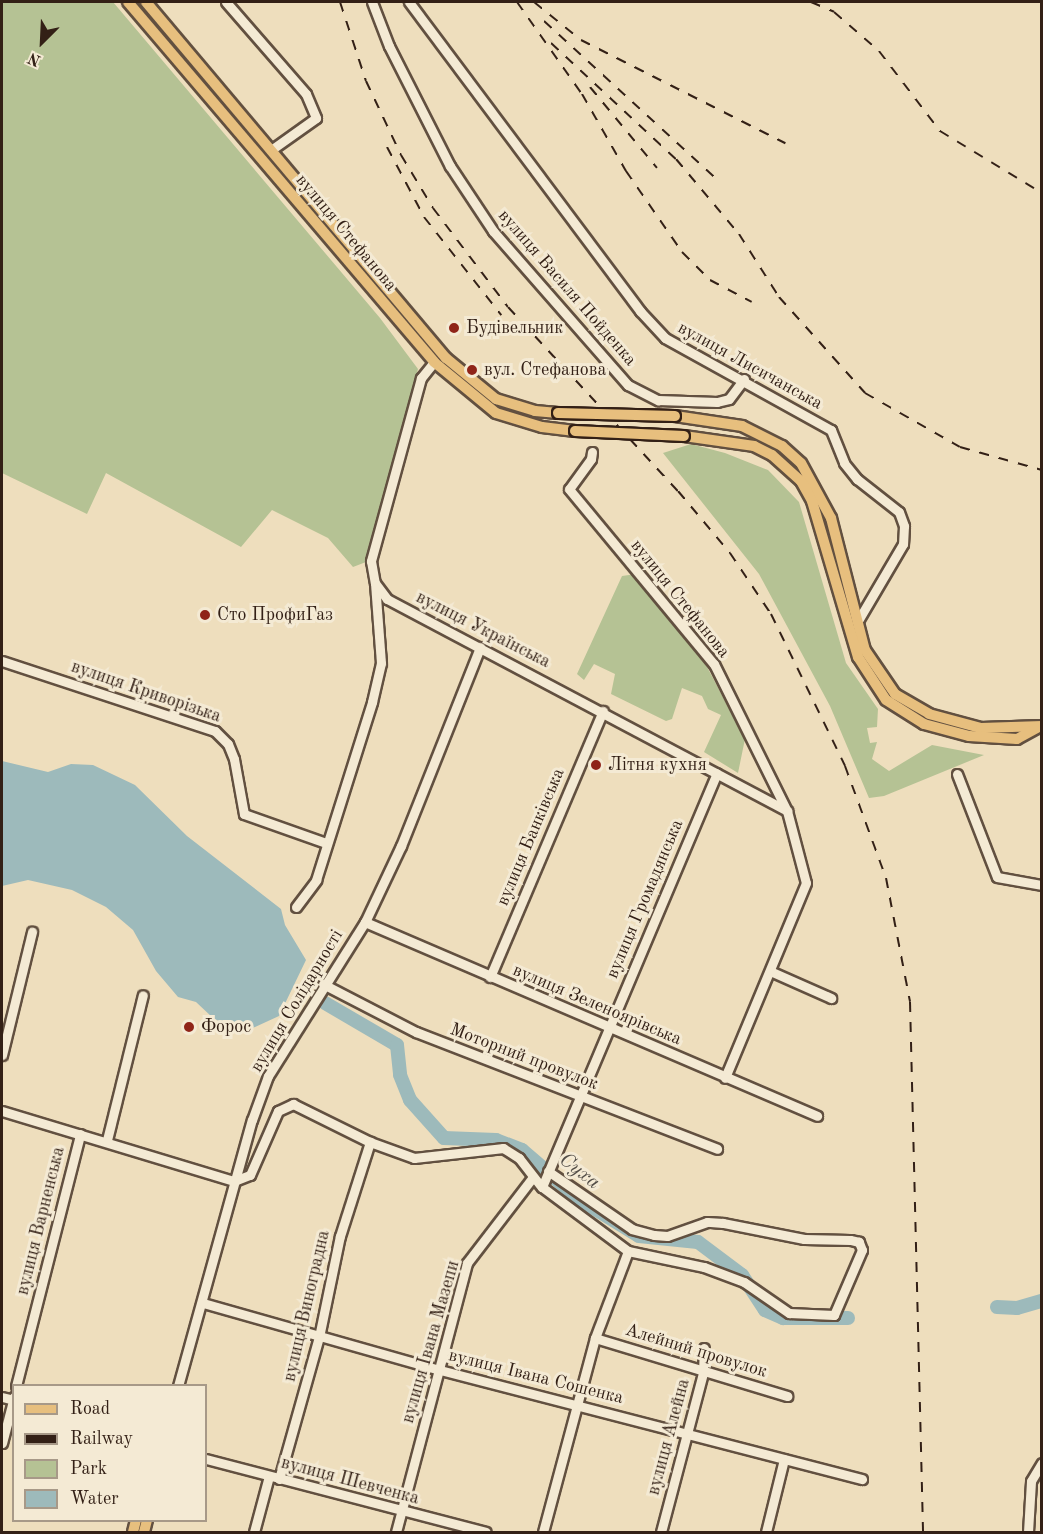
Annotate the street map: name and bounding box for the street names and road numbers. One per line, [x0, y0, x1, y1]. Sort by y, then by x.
street label: вулиця Стефанова [291, 170, 401, 296]
street label: вулиця Василя Пойденка [493, 205, 641, 371]
street label: вулиця Лисичанська [674, 317, 826, 415]
street label: вулиця Стефанова [626, 535, 734, 663]
street label: вулиця Українська [412, 587, 554, 673]
street label: вулиця Криворізька [68, 656, 224, 728]
street label: вулиця Банківська [492, 765, 570, 909]
street label: вулиця Громадянська [602, 816, 688, 982]
street label: вулиця Солідарності [246, 926, 348, 1076]
street label: вулиця Зеленоярівська [509, 960, 685, 1050]
street label: Моторний провулок [447, 1019, 601, 1095]
street label: вулиця Варненська [12, 1145, 70, 1297]
street label: вулиця Виноградна [279, 1228, 335, 1384]
street label: вулиця Івана Мазепи [397, 1258, 465, 1426]
street label: Алейний провулок [622, 1319, 770, 1383]
street label: вулиця Івана Сошенка [446, 1345, 626, 1409]
street label: вулиця Алейна [643, 1376, 695, 1498]
street label: вулиця Шевченка [279, 1452, 421, 1510]

